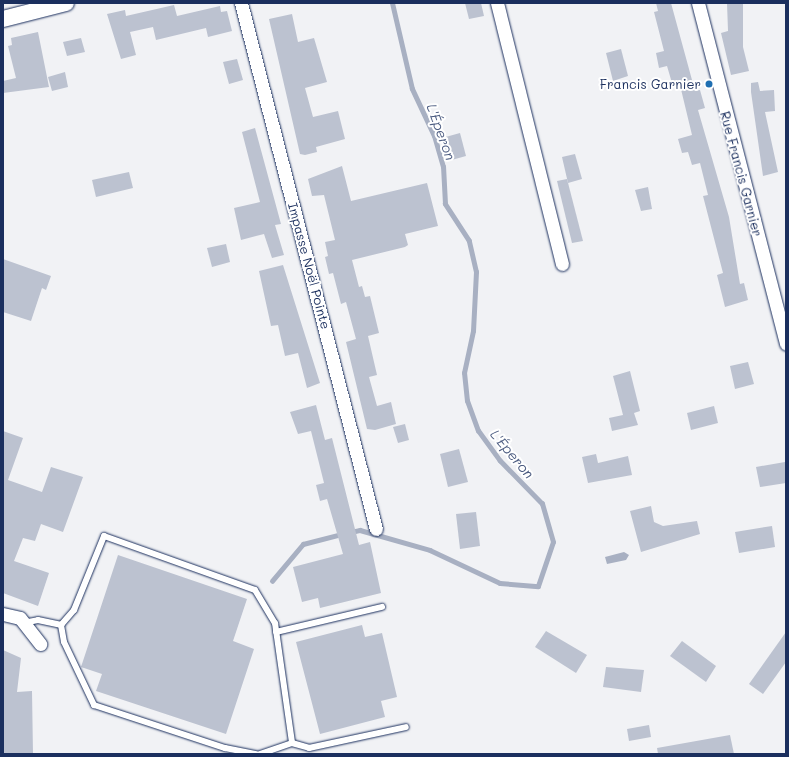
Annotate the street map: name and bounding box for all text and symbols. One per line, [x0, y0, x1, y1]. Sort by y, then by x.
place label: Francis Garnier [600, 76, 701, 92]
marker: Francis Garnier [704, 79, 714, 89]
water label: L'Éperon [423, 101, 459, 163]
street label: Rue Francis Garnier [717, 110, 765, 238]
street label: Impasse Noël Pointe [285, 201, 333, 331]
water label: L'Éperon [487, 426, 537, 482]

